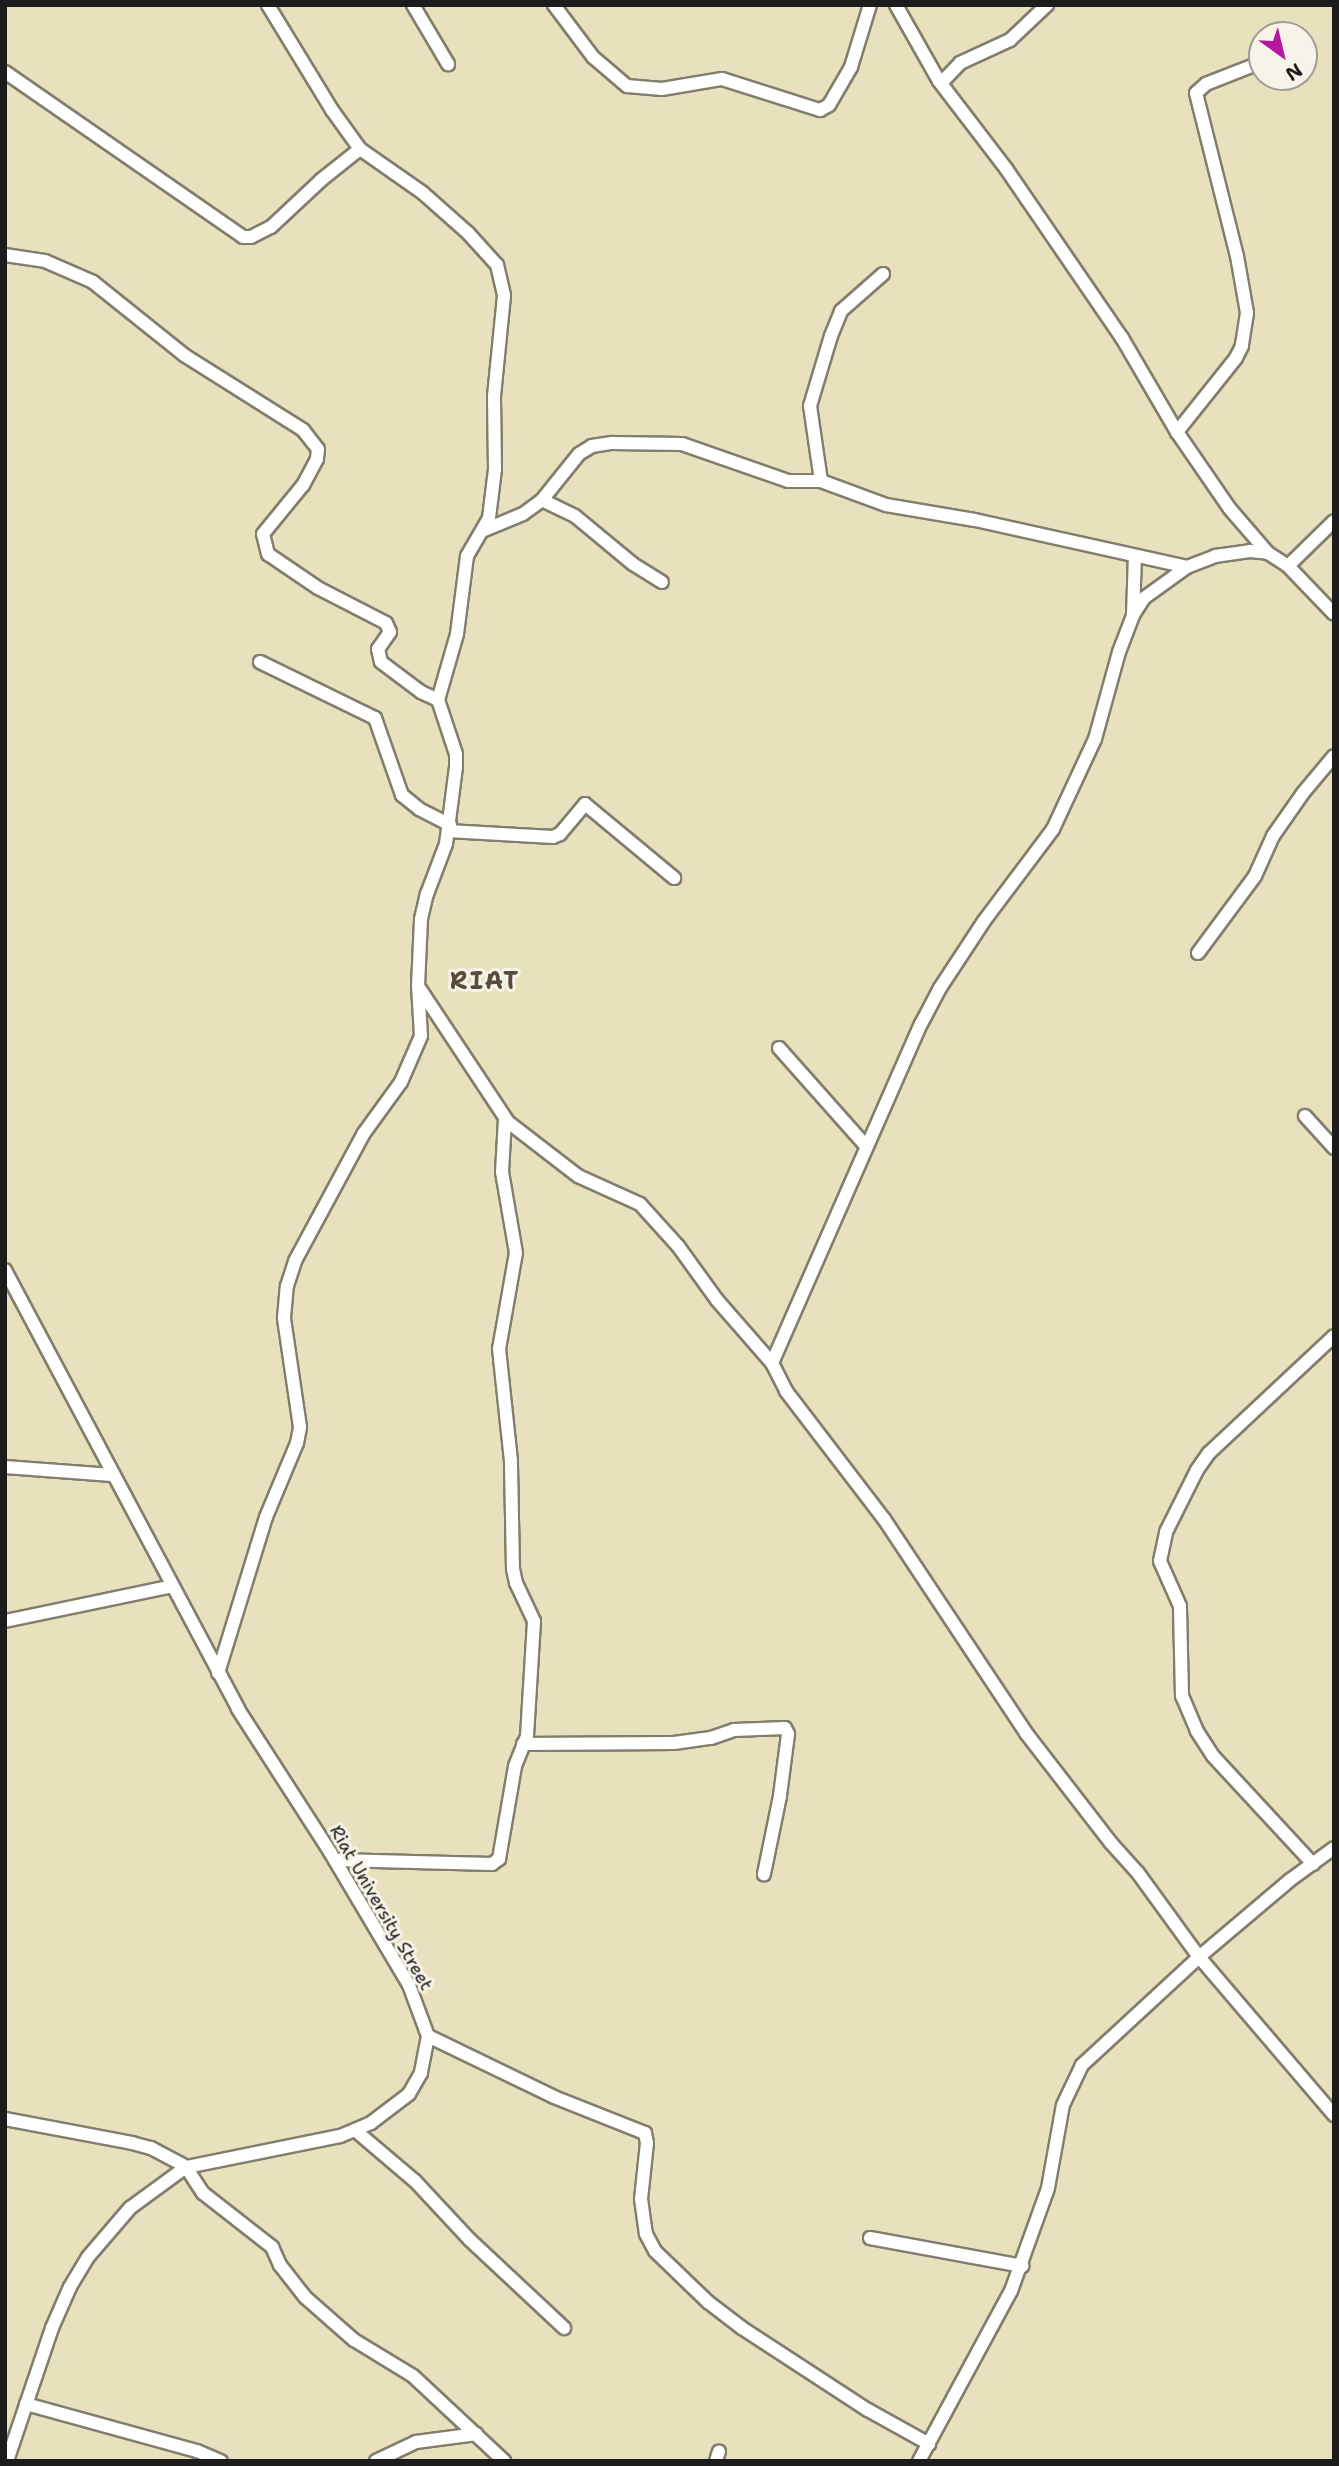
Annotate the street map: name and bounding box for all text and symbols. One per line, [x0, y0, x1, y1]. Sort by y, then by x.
north arrow [1248, 21, 1318, 91]
text: N [1281, 58, 1307, 87]
district label: RIAT [450, 968, 520, 996]
street label: Riat University Street [325, 1822, 437, 1994]

